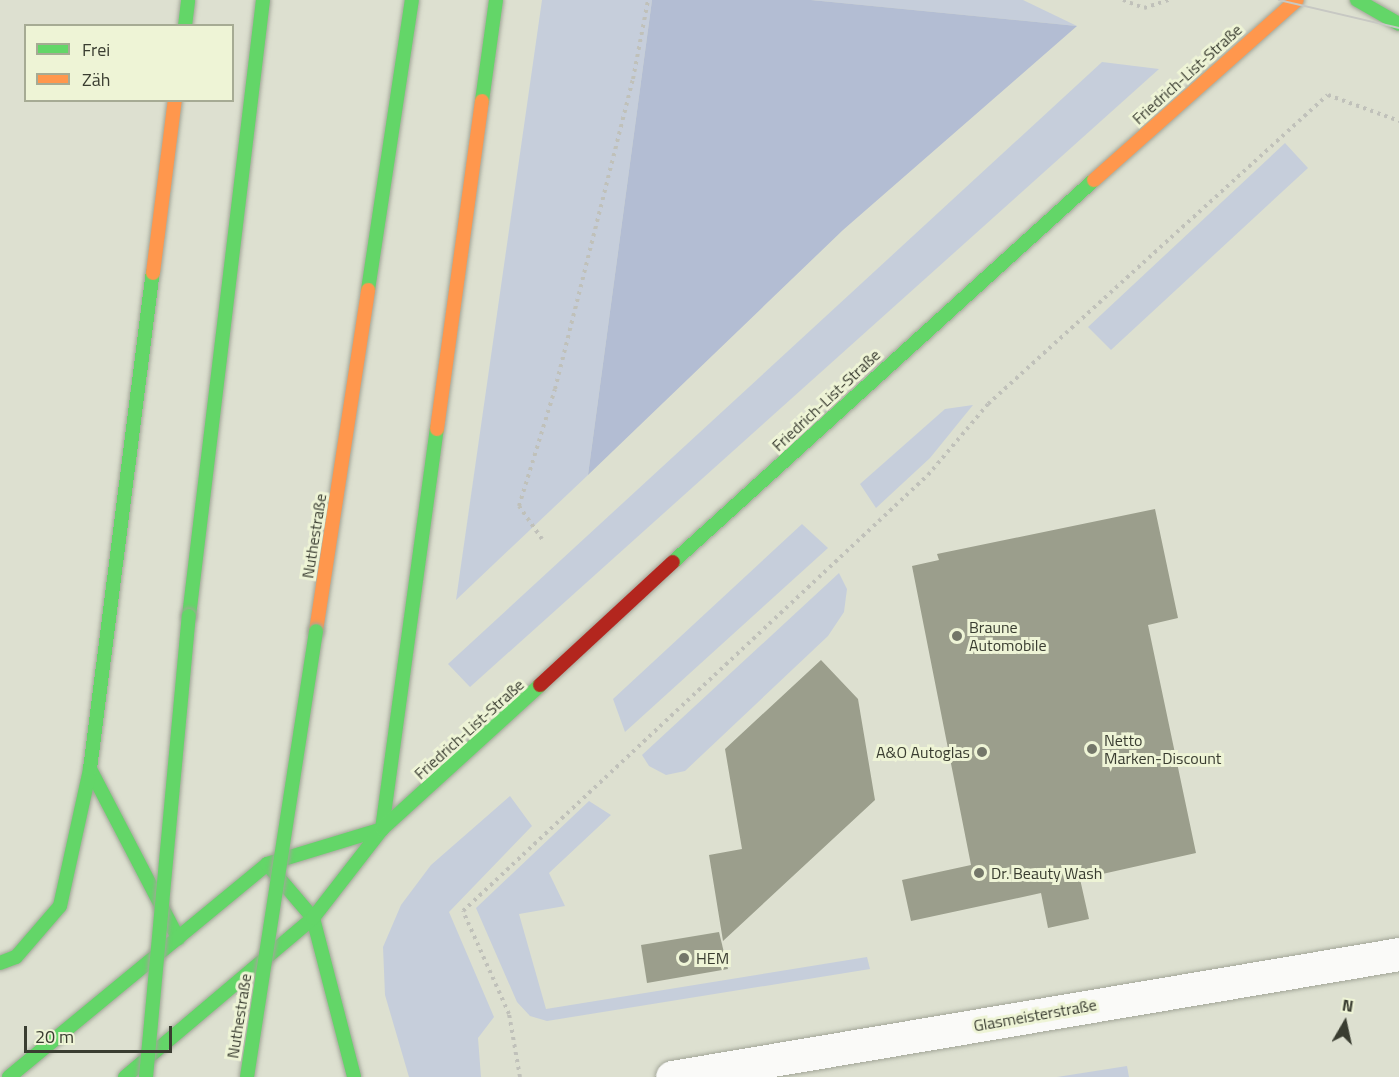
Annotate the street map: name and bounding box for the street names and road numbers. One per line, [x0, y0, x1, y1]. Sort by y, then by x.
street label: Friedrich-List-Straße [1128, 20, 1246, 128]
street label: Friedrich-List-Straße [768, 345, 884, 455]
street label: Nuthestraße [298, 492, 330, 580]
street label: Friedrich-List-Straße [410, 675, 528, 783]
street label: Nuthestraße [223, 972, 255, 1060]
street label: Glasmeisterstraße [972, 995, 1098, 1035]

